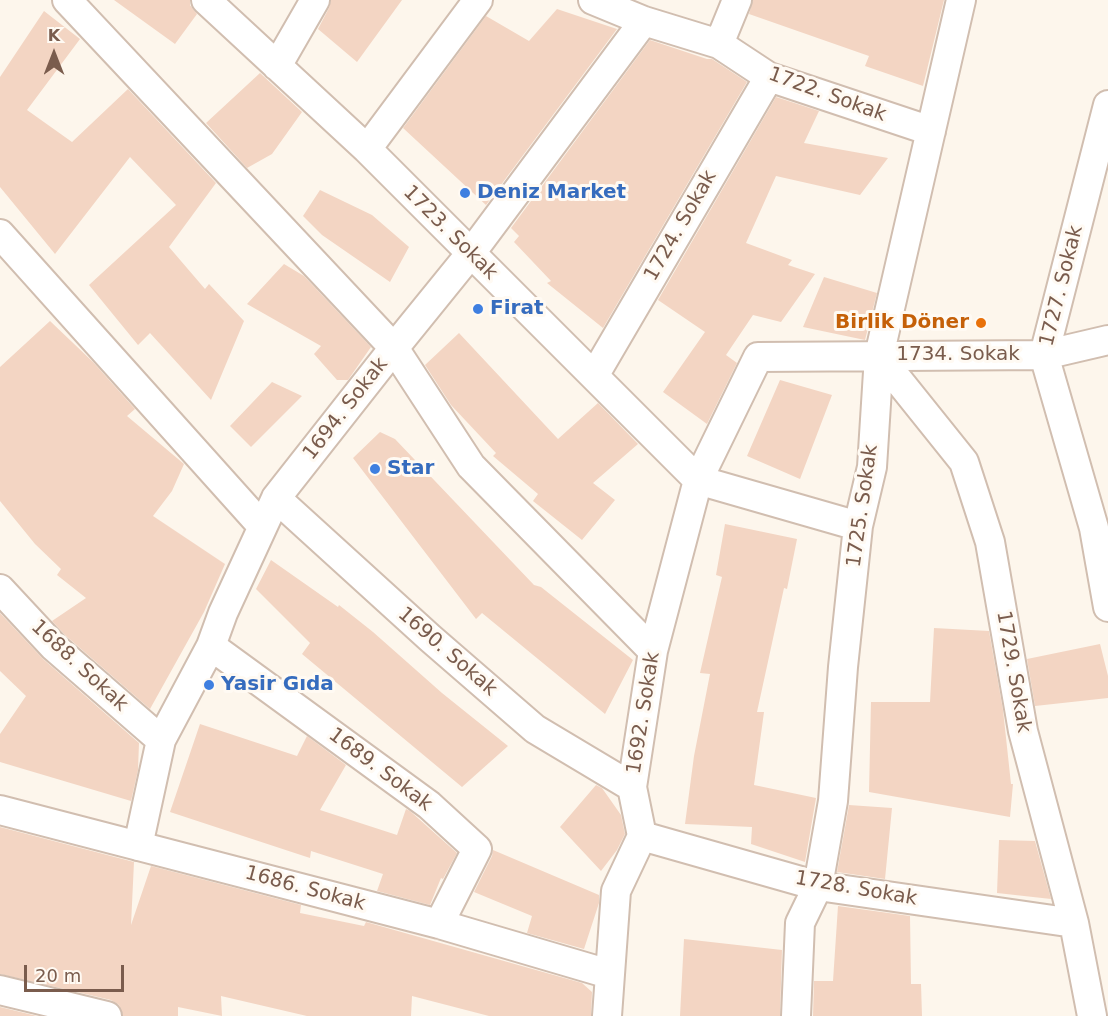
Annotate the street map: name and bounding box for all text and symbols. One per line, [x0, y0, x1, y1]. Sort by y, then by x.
north arrow [24, 24, 84, 84]
text: K [48, 26, 60, 45]
street label: 1722. Sokak [765, 63, 889, 127]
street label: 1724. Sokak [640, 166, 722, 286]
street label: 1723. Sokak [398, 181, 502, 285]
place label: Deniz Market [477, 181, 626, 205]
marker: Deniz Market [458, 186, 472, 200]
street label: 1727. Sokak [1035, 223, 1089, 349]
place label: Firat [490, 297, 543, 321]
marker: Firat [471, 302, 485, 316]
place label: Birlik Döner [835, 311, 969, 335]
marker: Birlik Döner [974, 316, 988, 330]
street label: 1734. Sokak [896, 343, 1020, 367]
street label: 1694. Sokak [298, 353, 394, 465]
street label: 1725. Sokak [843, 443, 883, 569]
place label: Star [387, 457, 434, 481]
marker: Star [368, 462, 382, 476]
street label: 1690. Sokak [392, 602, 502, 702]
street label: 1729. Sokak [990, 609, 1036, 735]
street label: 1688. Sokak [26, 615, 132, 717]
street label: 1692. Sokak [622, 650, 666, 776]
place label: Yasir Gıda [221, 673, 334, 697]
marker: Yasir Gıda [202, 678, 216, 692]
street label: 1689. Sokak [323, 723, 437, 817]
street label: 1686. Sokak [242, 861, 368, 917]
street label: 1728. Sokak [793, 866, 919, 912]
scale bar [27, 953, 128, 991]
text: 20 m [35, 965, 81, 986]

